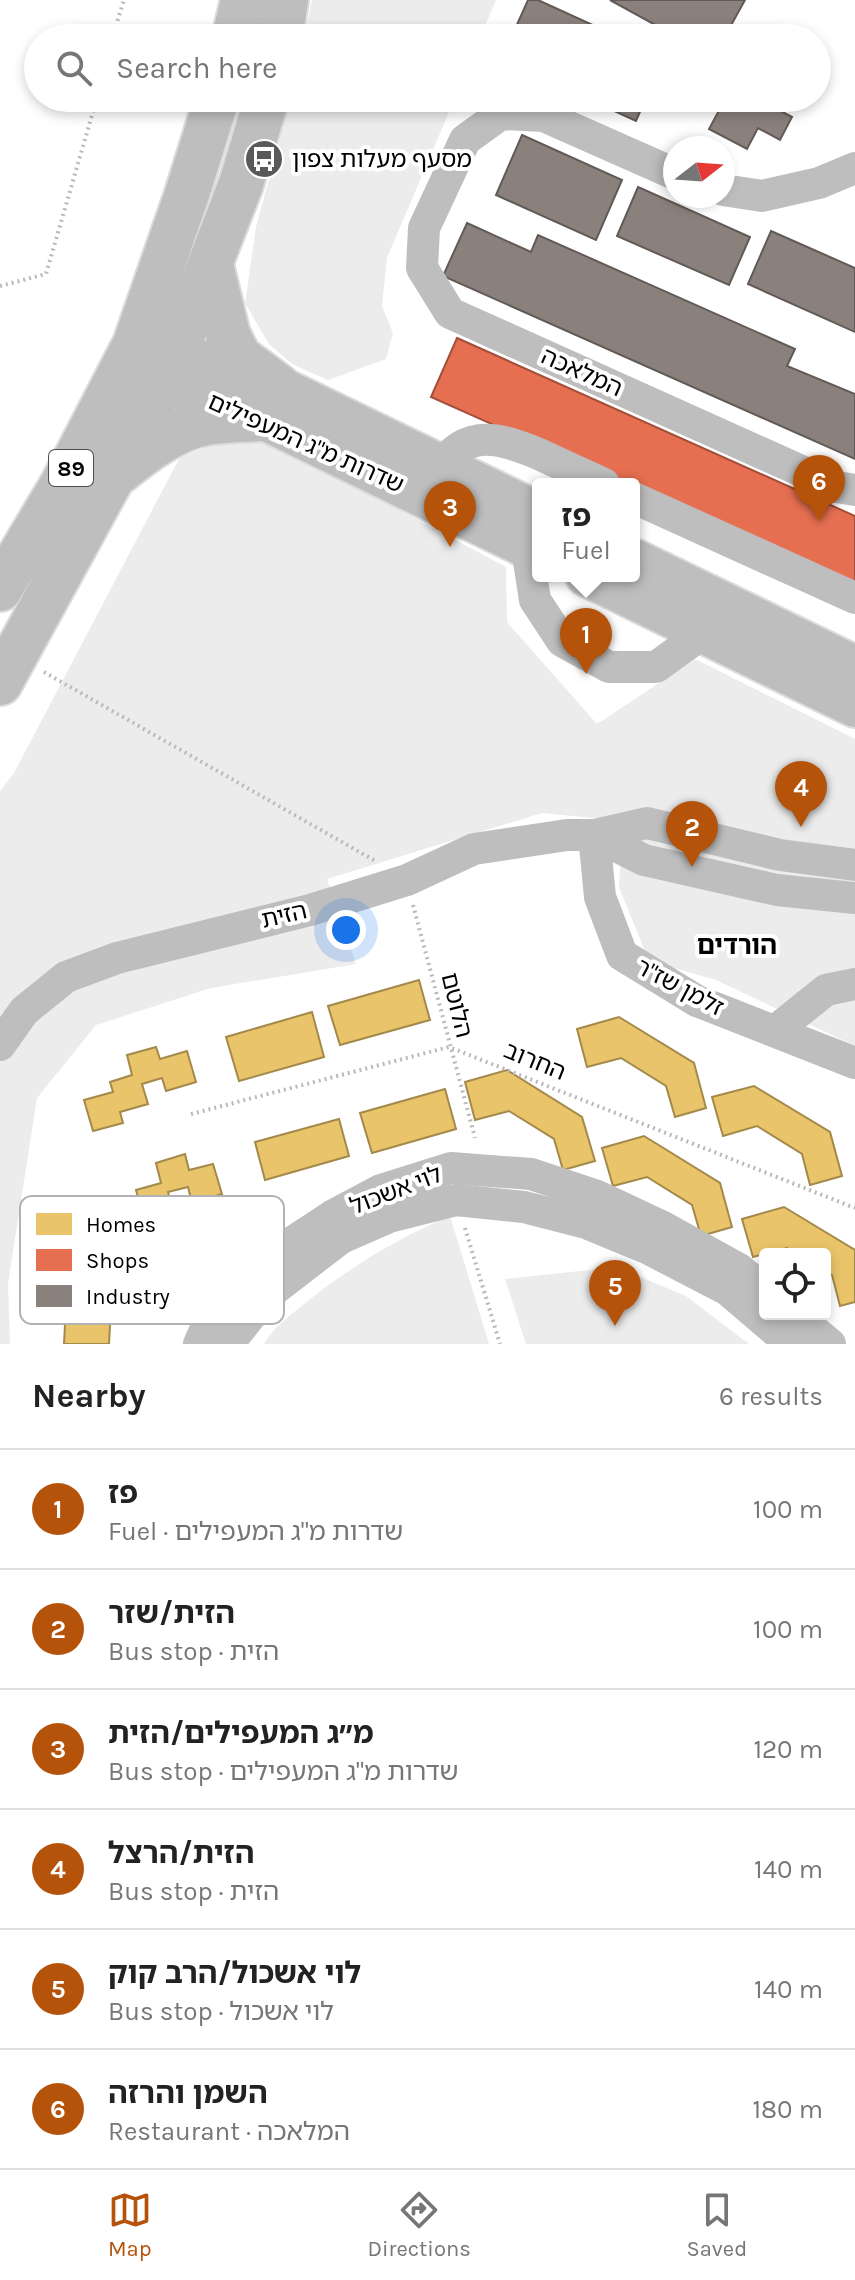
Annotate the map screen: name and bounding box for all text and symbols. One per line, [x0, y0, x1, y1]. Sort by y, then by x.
search box [24, 24, 831, 112]
icon: search [52, 46, 96, 90]
text: Search here [116, 50, 277, 86]
north arrow [663, 136, 735, 208]
bus stop icon: מסעף מעלות צפון [243, 138, 285, 180]
place label: מסעף מעלות צפון [292, 145, 472, 173]
street label: המלאכה [537, 342, 627, 402]
street label: שדרות מ"ג המעפילים [204, 387, 408, 499]
road number: 89 [49, 450, 93, 486]
pin: 6 [793, 455, 845, 521]
popup [532, 478, 640, 582]
pin: 3 [424, 481, 476, 547]
text: פז [561, 498, 591, 534]
text: Fuel [561, 535, 611, 566]
pin: 1 [560, 608, 612, 674]
pin: 4 [775, 761, 827, 827]
pin: 2 [666, 801, 718, 867]
street label: הזית [258, 896, 310, 934]
your location [326, 910, 366, 950]
district label: הורדים [697, 930, 777, 961]
street label: זלמן שז"ר [631, 952, 729, 1022]
street label: הלוטם [435, 970, 479, 1040]
street label: החרוב [500, 1036, 570, 1086]
street label: לוי אשכול [346, 1160, 446, 1220]
legend [20, 1196, 284, 1324]
text: Homes [86, 1212, 156, 1238]
text: Shops [86, 1248, 149, 1274]
map controls [759, 1248, 831, 1320]
button: locate [759, 1248, 831, 1320]
pin: 5 [589, 1260, 641, 1326]
text: Industry [86, 1284, 170, 1310]
text: Nearby [32, 1376, 146, 1416]
text: 6 results [719, 1381, 823, 1412]
text: פז [108, 1475, 138, 1511]
text: 1 [53, 1494, 63, 1525]
text: 100 m [753, 1494, 823, 1525]
text: Fuel · שדרות מ"ג המעפילים [108, 1516, 403, 1547]
text: הזית/שזר [108, 1595, 235, 1631]
text: 2 [50, 1614, 66, 1645]
text: 100 m [753, 1614, 823, 1645]
text: Bus stop · הזית [108, 1636, 279, 1667]
text: מ״ג המעפילים/הזית [108, 1715, 374, 1751]
text: 3 [50, 1734, 66, 1765]
text: 120 m [753, 1734, 823, 1765]
text: Bus stop · שדרות מ"ג המעפילים [108, 1756, 459, 1787]
text: הזית/הרצל [108, 1835, 254, 1871]
text: 4 [50, 1854, 66, 1885]
text: 140 m [754, 1854, 823, 1885]
text: Bus stop · הזית [108, 1876, 279, 1907]
text: לוי אשכול/הרב קוק [108, 1955, 361, 1991]
text: 5 [50, 1974, 66, 2005]
text: 140 m [754, 1974, 823, 2005]
text: Bus stop · לוי אשכול [108, 1996, 334, 2027]
text: השמן והרזה [108, 2075, 268, 2111]
text: 6 [50, 2094, 66, 2125]
text: 180 m [753, 2094, 823, 2125]
text: Restaurant · המלאכה [108, 2116, 350, 2147]
tab: Map [108, 2188, 152, 2262]
tab: Directions [367, 2188, 471, 2262]
tab: Saved [686, 2188, 747, 2262]

